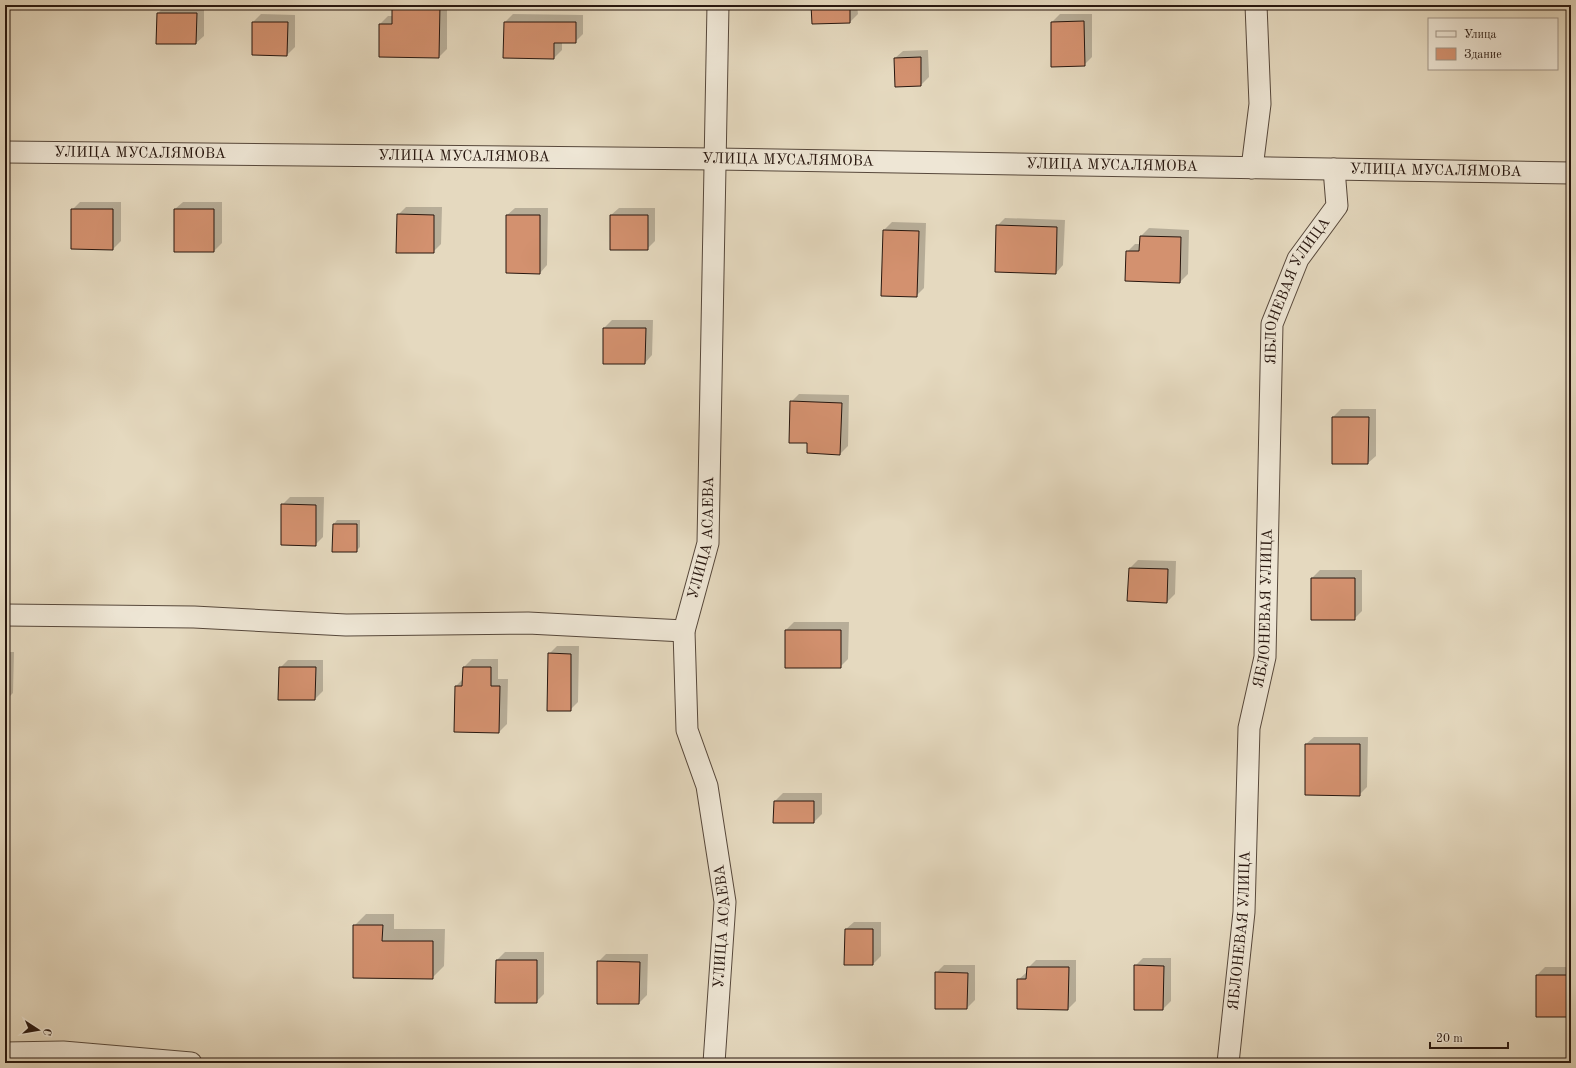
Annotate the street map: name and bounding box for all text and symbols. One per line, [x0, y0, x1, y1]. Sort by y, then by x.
legend [1428, 18, 1558, 70]
text: Улица [1464, 29, 1497, 41]
text: Здание [1464, 49, 1502, 61]
street label: УЛИЦА МУСАЛЯМОВА [54, 145, 227, 162]
street label: УЛИЦА МУСАЛЯМОВА [378, 148, 551, 165]
street label: УЛИЦА МУСАЛЯМОВА [702, 151, 875, 169]
street label: УЛИЦА МУСАЛЯМОВА [1026, 157, 1199, 174]
street label: УЛИЦА МУСАЛЯМОВА [1350, 162, 1522, 180]
street label: ЯБЛОНЕВАЯ УЛИЦА [1264, 214, 1334, 365]
street label: УЛИЦА АСАЕВА [686, 476, 717, 601]
street label: ЯБЛОНЕВАЯ УЛИЦА [1251, 528, 1275, 690]
street label: ЯБЛОНЕВАЯ УЛИЦА [1226, 850, 1253, 1011]
street label: УЛИЦА АСАЕВА [712, 863, 733, 989]
north arrow [18, 1010, 58, 1050]
scale bar [1430, 1024, 1508, 1050]
text: С [40, 1027, 52, 1036]
text: 20 m [1436, 1033, 1463, 1045]

